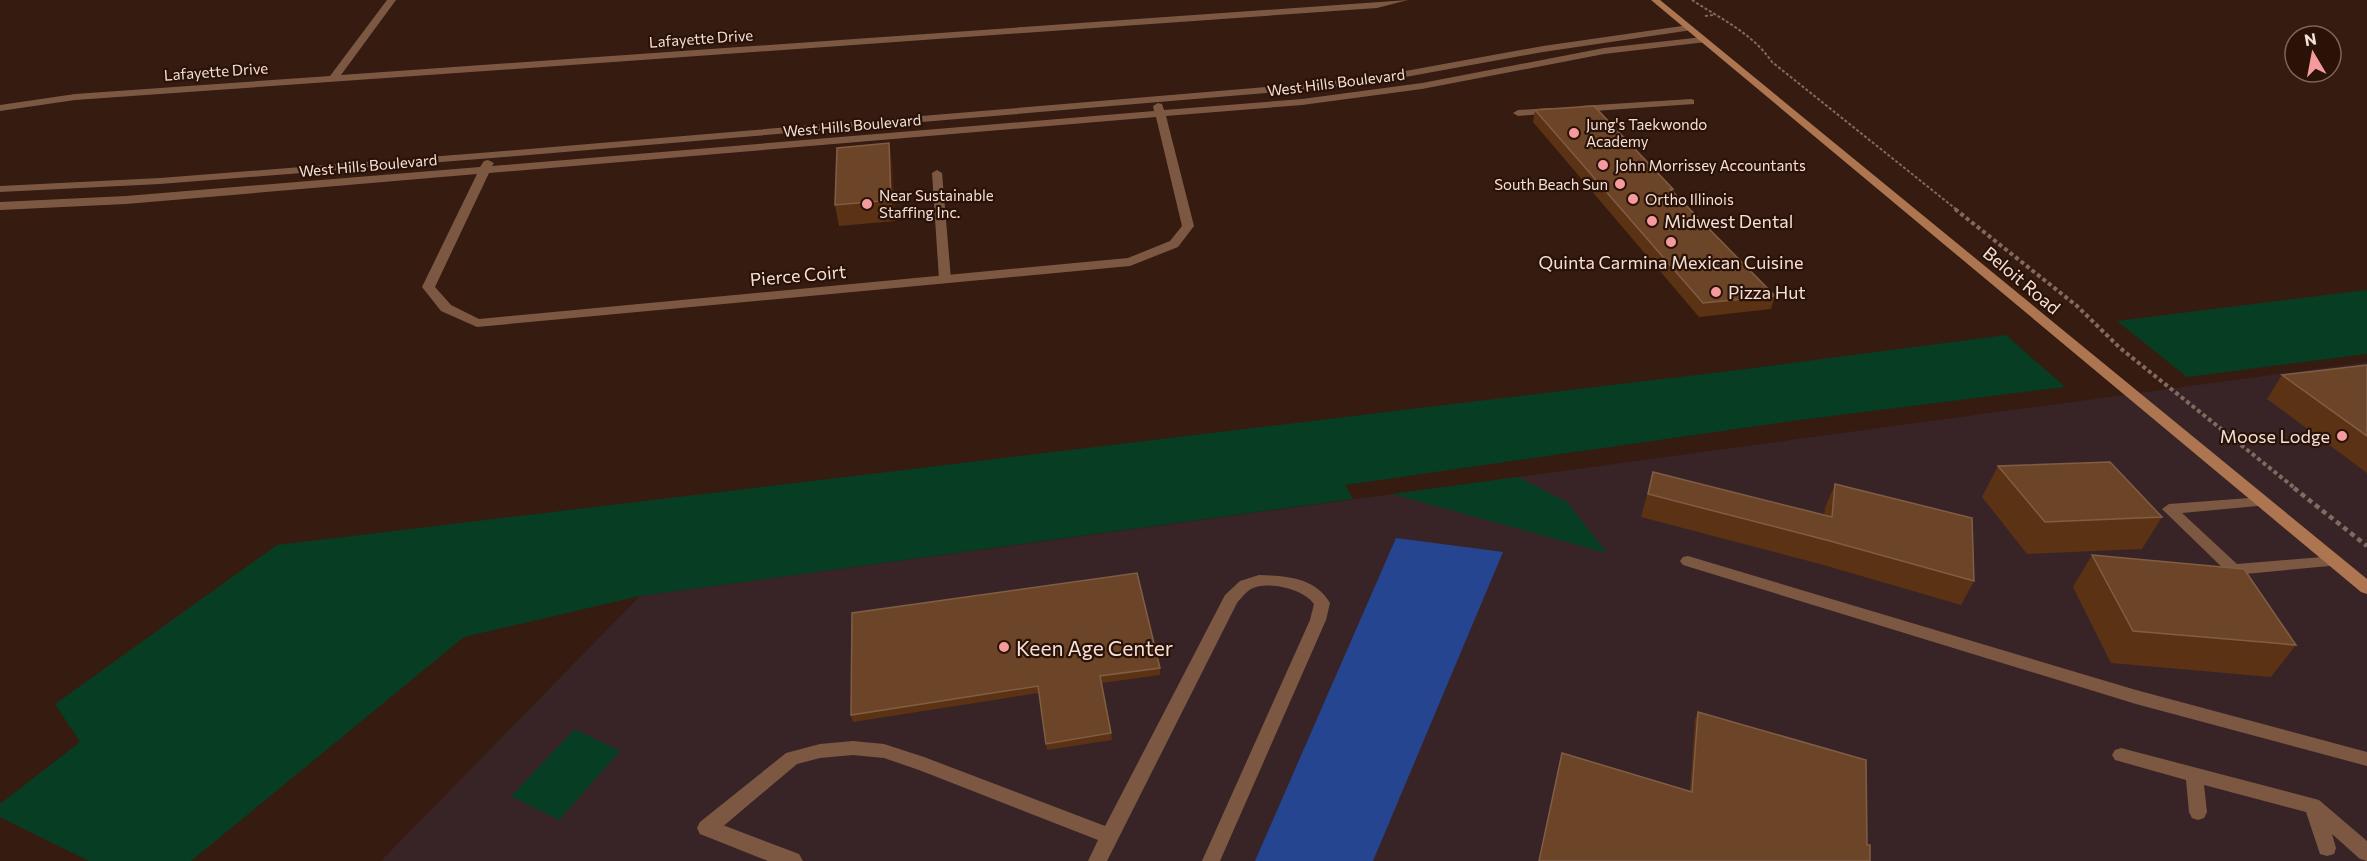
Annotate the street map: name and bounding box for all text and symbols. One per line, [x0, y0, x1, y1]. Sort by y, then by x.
north arrow [2283, 24, 2343, 84]
street label: Lafayette Drive [648, 25, 754, 51]
text: N [2303, 28, 2318, 49]
street label: Lafayette Drive [163, 58, 269, 84]
street label: West Hills Boulevard [1266, 65, 1406, 99]
street label: West Hills Boulevard [782, 110, 922, 140]
place label: Jung's Taekwondo Academy [1586, 115, 1707, 150]
marker: Jung's Taekwondo Academy [1567, 126, 1581, 140]
street label: West Hills Boulevard [298, 150, 438, 180]
place label: John Morrissey Accountants [1615, 156, 1806, 174]
marker: John Morrissey Accountants [1596, 158, 1610, 172]
place label: South Beach Sun [1494, 175, 1608, 193]
marker: South Beach Sun [1613, 177, 1627, 191]
place label: Near Sustainable Staffing Inc. [879, 186, 994, 221]
place label: Ortho Illinois [1645, 190, 1734, 208]
marker: Ortho Illinois [1626, 192, 1640, 206]
marker: Near Sustainable Staffing Inc. [860, 197, 874, 211]
place label: Midwest Dental [1664, 210, 1793, 232]
marker: Midwest Dental [1645, 214, 1659, 228]
marker: Quinta Carmina Mexican Cuisine [1664, 235, 1678, 249]
street label: Beloit Road [1979, 241, 2065, 319]
place label: Quinta Carmina Mexican Cuisine [1539, 251, 1803, 273]
street label: Pierce Coirt [749, 260, 847, 290]
place label: Pizza Hut [1728, 281, 1806, 303]
marker: Pizza Hut [1709, 285, 1723, 299]
place label: Moose Lodge [2220, 425, 2330, 447]
marker: Moose Lodge [2335, 429, 2349, 443]
place label: Keen Age Center [1016, 635, 1173, 660]
marker: Keen Age Center [997, 640, 1011, 654]

